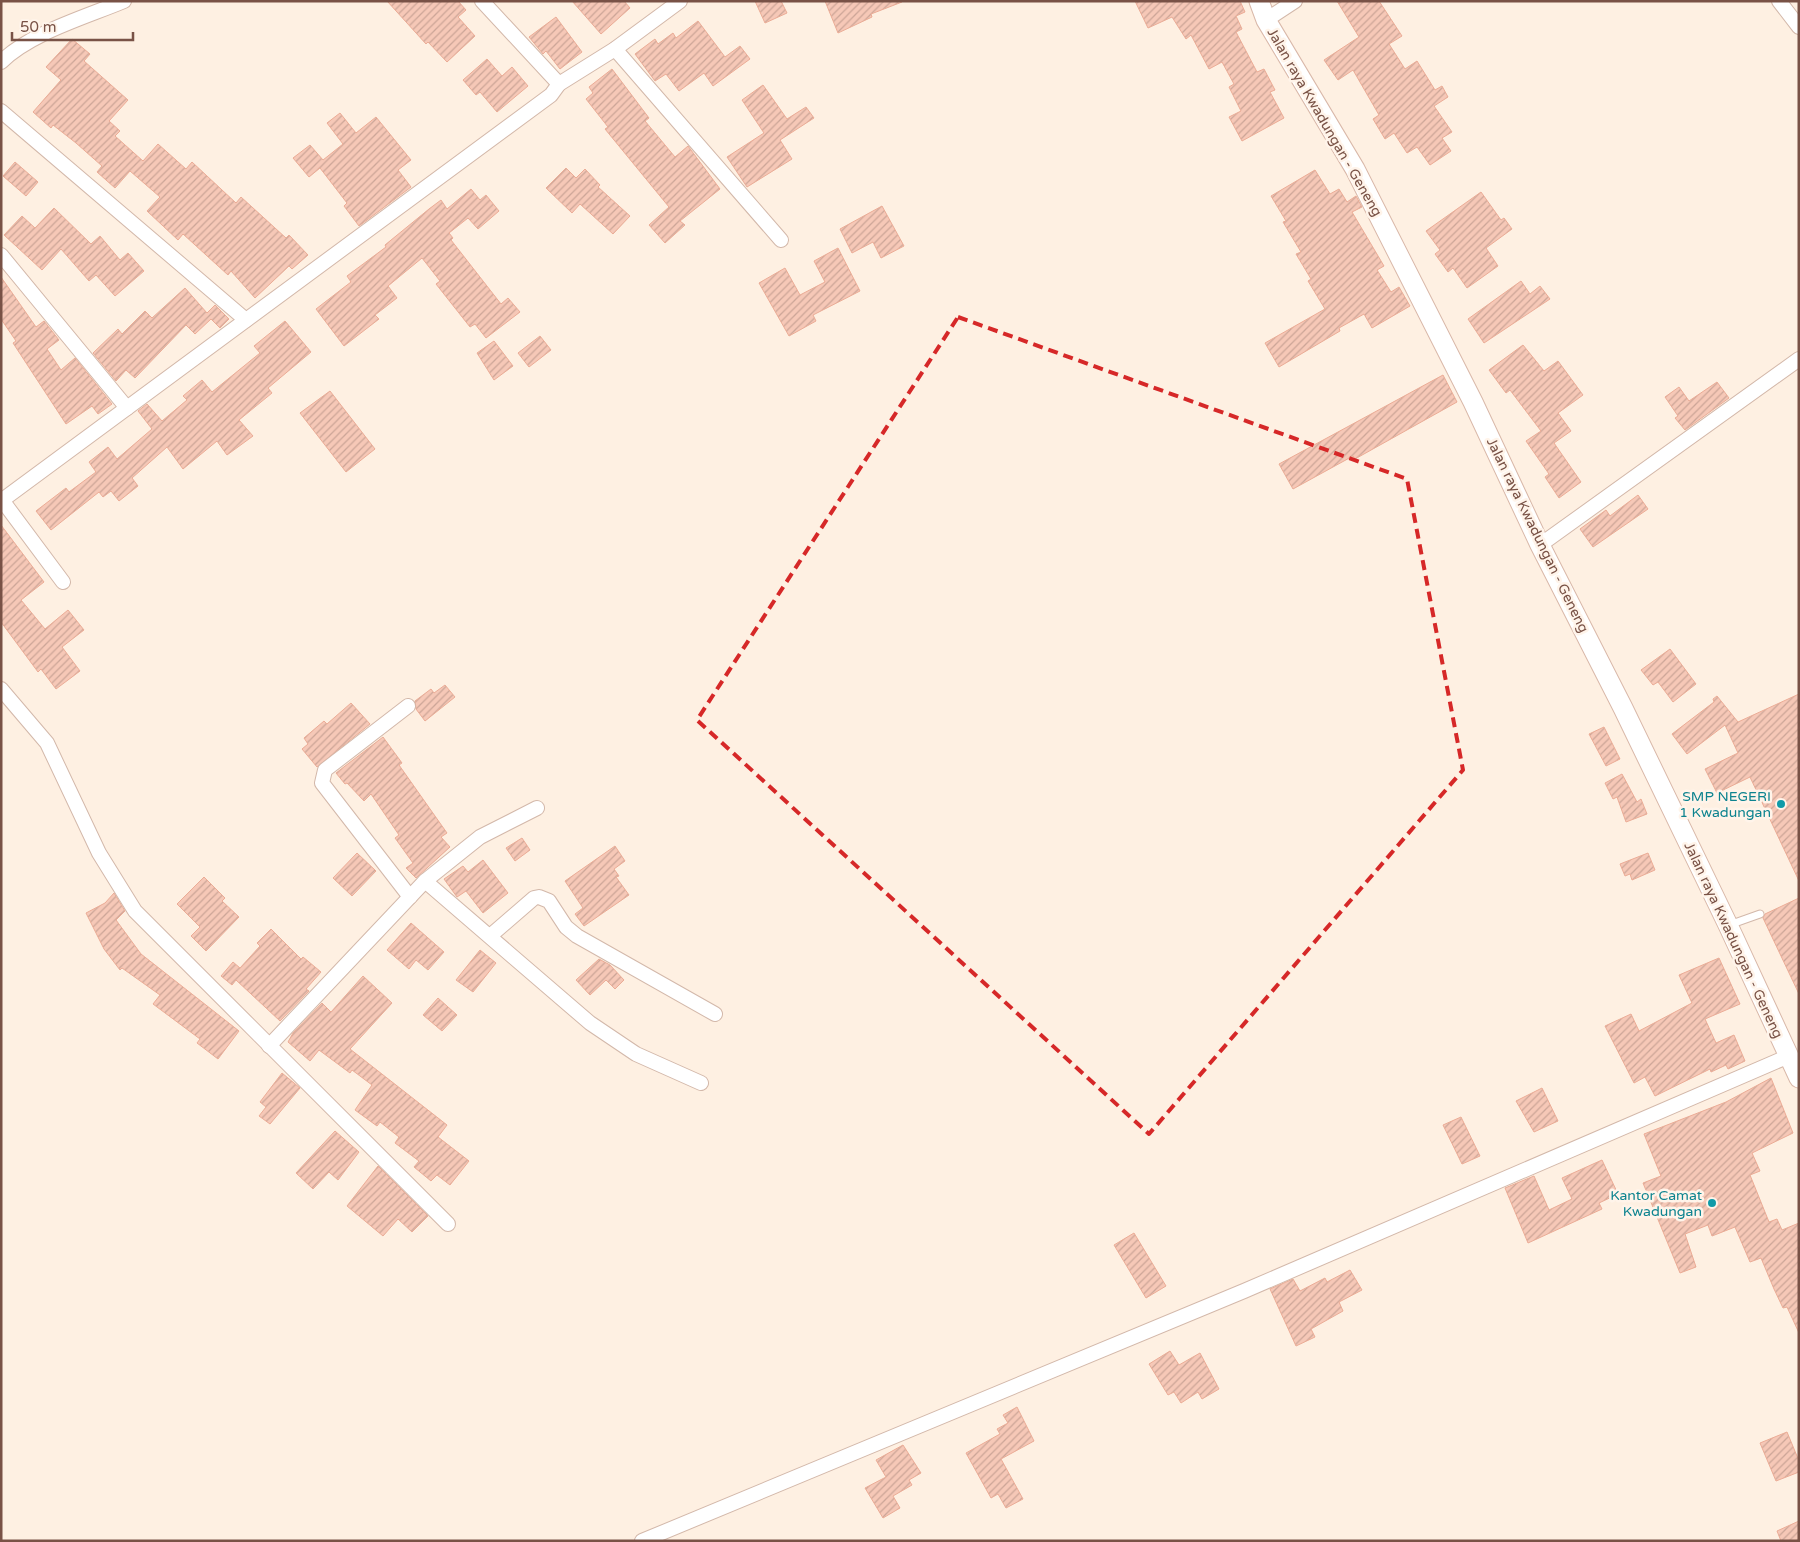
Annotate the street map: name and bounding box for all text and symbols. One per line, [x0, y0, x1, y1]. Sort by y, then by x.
scale bar [12, 10, 134, 42]
text: 50 m [20, 18, 57, 36]
street label: Jalan raya Kwadungan - Geneng [1264, 25, 1386, 219]
street label: Jalan raya Kwadungan - Geneng [1483, 435, 1592, 635]
place label: SMP NEGERI 1 Kwadungan [1679, 788, 1771, 821]
marker: SMP NEGERI 1 Kwadungan [1775, 798, 1787, 810]
street label: Jalan raya Kwadungan - Geneng [1680, 839, 1787, 1041]
place label: Kantor Camat Kwadungan [1610, 1187, 1703, 1220]
marker: Kantor Camat Kwadungan [1706, 1197, 1718, 1209]

